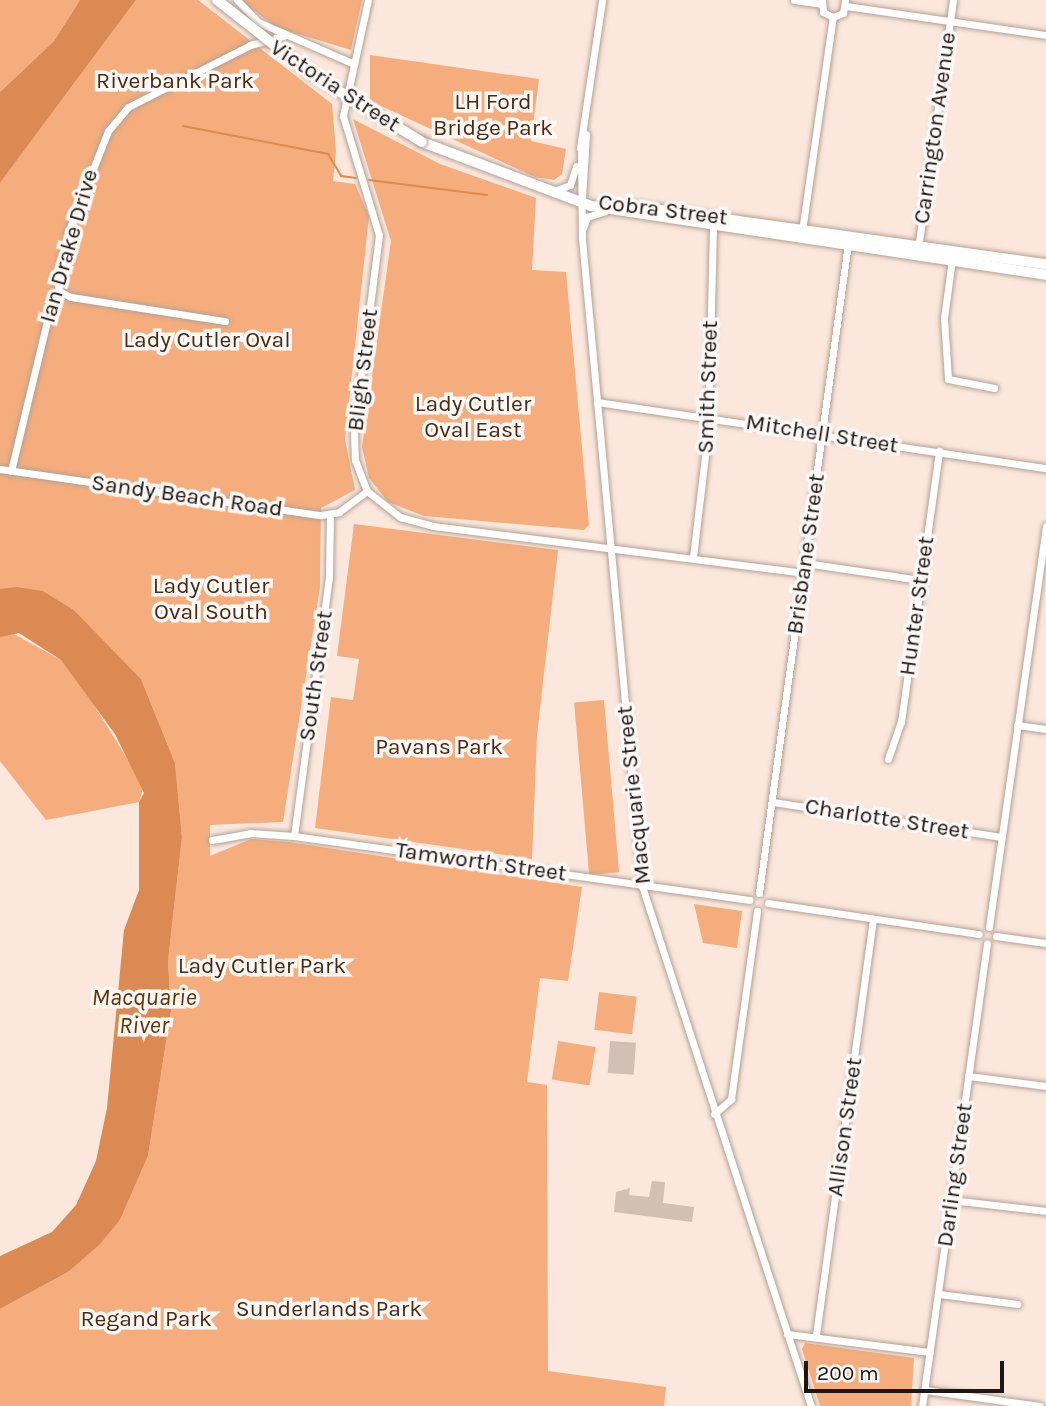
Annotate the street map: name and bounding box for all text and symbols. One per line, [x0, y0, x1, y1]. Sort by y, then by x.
street label: Carrington Avenue [908, 30, 962, 226]
street label: Victoria Street [265, 34, 405, 138]
park label: Riverbank Park [96, 67, 254, 95]
park label: LH Ford Bridge Park [433, 88, 553, 142]
street label: Ian Drake Drive [34, 166, 104, 326]
street label: Cobra Street [597, 188, 729, 232]
street label: Bligh Street [342, 307, 384, 433]
street label: Smith Street [692, 320, 724, 454]
park label: Lady Cutler Oval [123, 326, 291, 354]
park label: Lady Cutler Oval East [415, 390, 531, 444]
street label: Mitchell Street [744, 408, 900, 460]
street label: Sandy Beach Road [89, 469, 285, 523]
street label: Brisbane Street [781, 472, 831, 636]
street label: Hunter Street [894, 534, 940, 678]
park label: Lady Cutler Oval South [153, 572, 269, 626]
street label: South Street [293, 609, 339, 743]
street label: Macquarie Street [611, 704, 657, 886]
park label: Pavans Park [375, 733, 503, 761]
street label: Charlotte Street [803, 792, 971, 846]
street label: Tamworth Street [394, 836, 568, 888]
park label: Lady Cutler Park [178, 952, 346, 980]
water label: Macquarie River [91, 984, 197, 1040]
street label: Allison Street [822, 1056, 868, 1198]
street label: Darling Street [931, 1101, 979, 1249]
park label: Sunderlands Park [236, 1295, 422, 1323]
park label: Regand Park [80, 1305, 212, 1333]
scale bar [808, 1346, 1007, 1390]
text: 200 m [817, 1361, 879, 1385]

